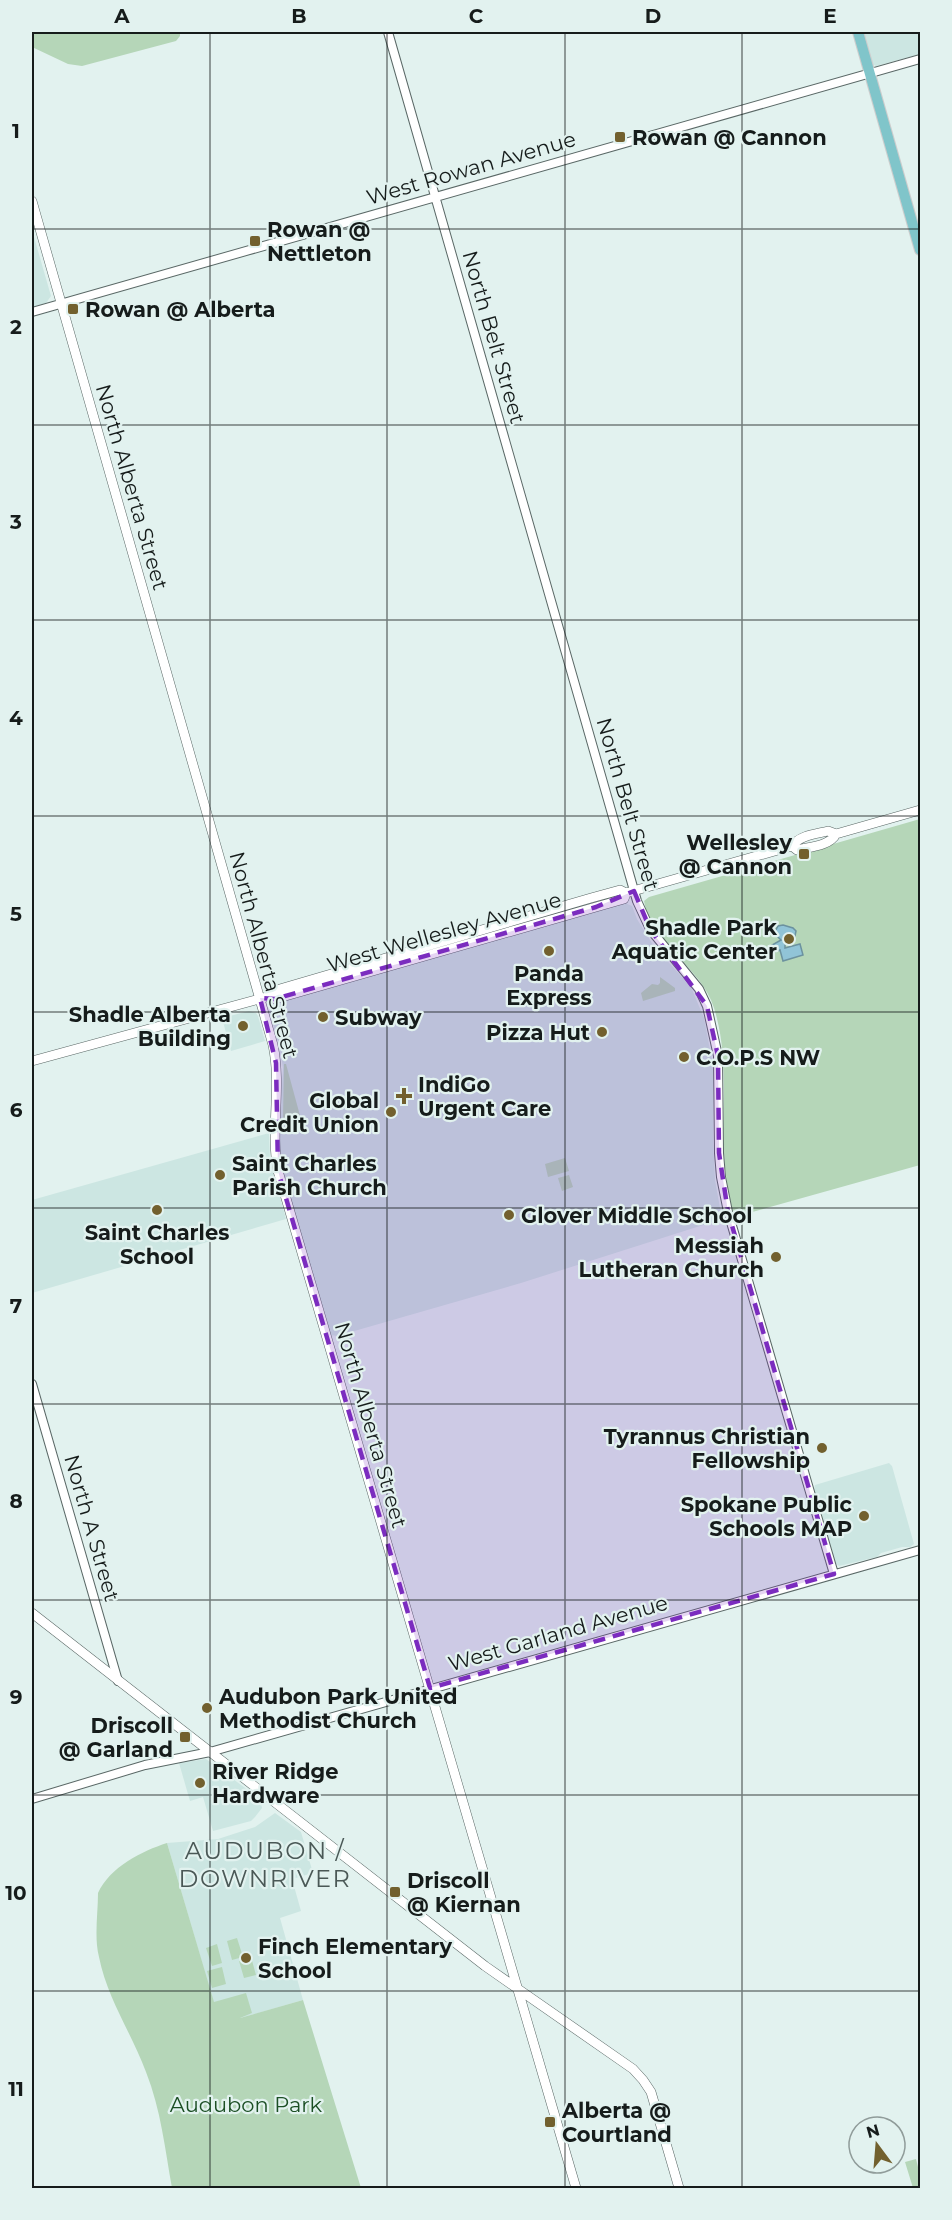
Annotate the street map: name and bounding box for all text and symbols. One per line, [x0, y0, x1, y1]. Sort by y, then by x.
text: A [113, 4, 130, 28]
text: B [291, 4, 307, 28]
text: C [469, 4, 484, 28]
text: D [645, 4, 661, 28]
text: E [823, 4, 837, 28]
text: 1 [12, 119, 20, 143]
place label: Rowan @ Cannon [632, 125, 827, 150]
street label: West Rowan Avenue [363, 126, 579, 210]
marker: Rowan @ Cannon [613, 130, 627, 144]
place label: Rowan @ Nettleton [267, 217, 372, 266]
marker: Rowan @ Nettleton [248, 234, 262, 248]
street label: North Belt Street [457, 248, 531, 426]
place label: Rowan @ Alberta [85, 297, 275, 322]
marker: Rowan @ Alberta [66, 302, 80, 316]
text: 2 [10, 315, 22, 339]
street label: North Alberta Street [91, 381, 173, 593]
text: 3 [9, 510, 22, 534]
text: 4 [9, 706, 23, 730]
street label: North Belt Street [591, 715, 665, 893]
place label: Wellesley @ Cannon [679, 830, 792, 879]
marker: Wellesley @ Cannon [797, 847, 811, 861]
street label: North Alberta Street [224, 849, 304, 1061]
street label: West Wellesley Avenue [324, 887, 564, 977]
text: 5 [10, 902, 22, 926]
place label: Shadle Park Aquatic Center [611, 915, 777, 964]
marker: Shadle Park Aquatic Center [782, 932, 796, 946]
marker: Panda Express [542, 944, 556, 958]
place label: Panda Express [506, 961, 592, 1010]
place label: Shadle Alberta Building [69, 1002, 231, 1051]
place label: Subway [335, 1005, 422, 1030]
marker: Subway [316, 1010, 330, 1024]
marker: Shadle Alberta Building [236, 1019, 250, 1033]
place label: Pizza Hut [486, 1020, 590, 1045]
marker: Pizza Hut [595, 1025, 609, 1039]
place label: C.O.P.S NW [696, 1045, 820, 1070]
marker: C.O.P.S NW [677, 1050, 691, 1064]
place label: IndiGo Urgent Care [418, 1072, 551, 1121]
marker: IndiGo Urgent Care [395, 1087, 413, 1105]
place label: Global Credit Union [240, 1088, 379, 1137]
text: 6 [10, 1098, 23, 1122]
marker: Global Credit Union [384, 1105, 398, 1119]
place label: Saint Charles Parish Church [232, 1151, 387, 1200]
marker: Saint Charles Parish Church [213, 1168, 227, 1182]
marker: Saint Charles School [150, 1203, 164, 1217]
place label: Glover Middle School [521, 1203, 753, 1228]
marker: Glover Middle School [502, 1208, 516, 1222]
place label: Saint Charles School [85, 1220, 229, 1269]
place label: Messiah Lutheran Church [578, 1233, 764, 1282]
marker: Messiah Lutheran Church [769, 1250, 783, 1264]
text: 7 [10, 1294, 22, 1318]
street label: North Alberta Street [330, 1319, 412, 1531]
place label: Tyrannus Christian Fellowship [604, 1424, 810, 1473]
marker: Tyrannus Christian Fellowship [815, 1441, 829, 1455]
street label: North A Street [59, 1452, 125, 1604]
text: 8 [9, 1489, 23, 1513]
place label: Spokane Public Schools MAP [681, 1492, 853, 1541]
marker: Spokane Public Schools MAP [857, 1509, 871, 1523]
street label: West Garland Avenue [445, 1590, 671, 1676]
place label: Audubon Park United Methodist Church [218, 1684, 458, 1733]
text: 9 [10, 1685, 22, 1709]
marker: Audubon Park United Methodist Church [200, 1701, 214, 1715]
place label: Driscoll @ Garland [59, 1713, 173, 1762]
marker: Driscoll @ Garland [178, 1730, 192, 1744]
place label: River Ridge Hardware [212, 1759, 338, 1808]
marker: River Ridge Hardware [193, 1776, 207, 1790]
district label: AUDUBON / DOWNRIVER [179, 1836, 351, 1893]
place label: Driscoll @ Kiernan [407, 1868, 521, 1917]
text: 10 [5, 1881, 27, 1905]
marker: Driscoll @ Kiernan [388, 1885, 402, 1899]
place label: Finch Elementary School [258, 1934, 452, 1983]
marker: Finch Elementary School [239, 1951, 253, 1965]
text: 11 [8, 2077, 24, 2101]
park label: Audubon Park [170, 2092, 323, 2117]
place label: Alberta @ Courtland [561, 2098, 672, 2147]
marker: Alberta @ Courtland [543, 2115, 557, 2129]
north arrow [847, 2115, 907, 2175]
text: N [864, 2120, 882, 2142]

